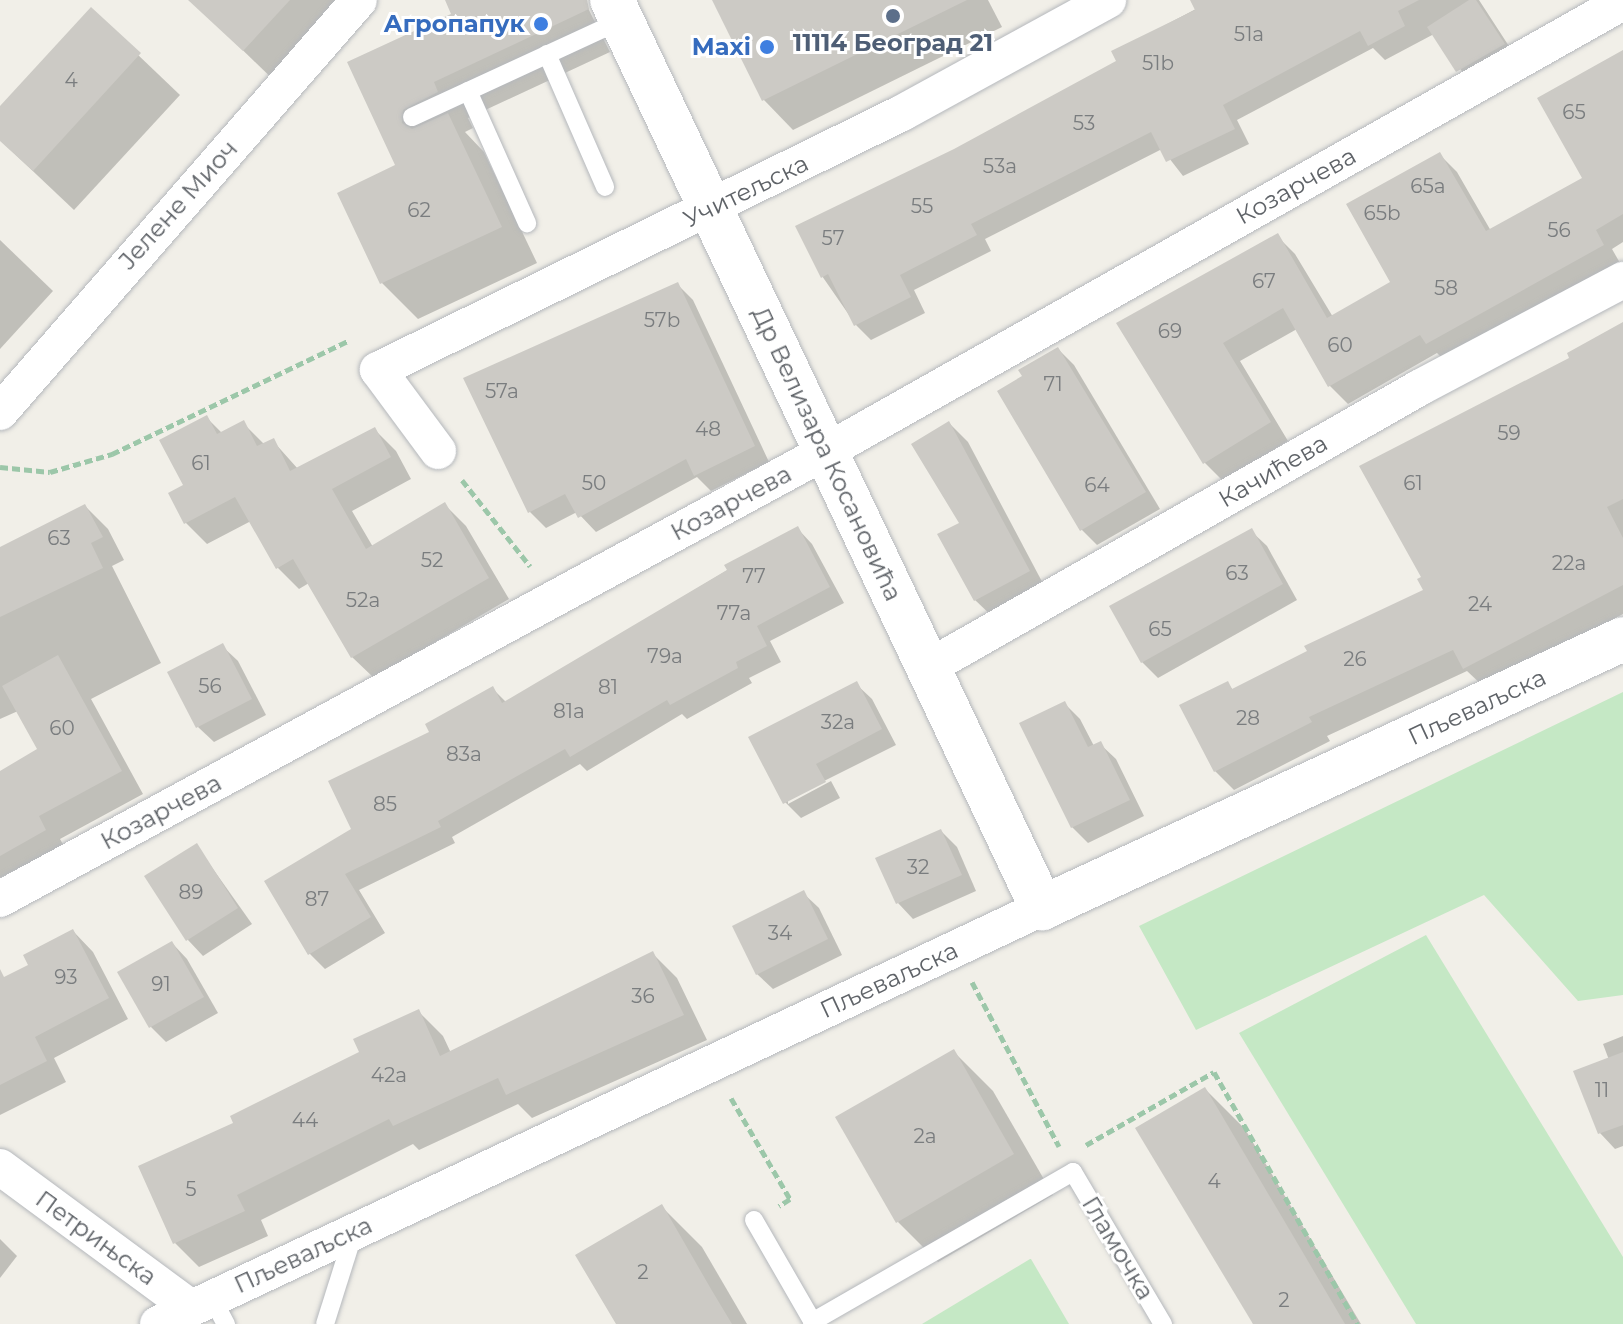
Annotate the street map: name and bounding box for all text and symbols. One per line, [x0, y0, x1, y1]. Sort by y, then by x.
marker: 11114 Београд 21 [884, 7, 902, 25]
place label: Агропапук [384, 10, 525, 38]
marker: Агропапук [532, 15, 550, 33]
house number: 51a [1234, 22, 1264, 46]
place label: 11114 Београд 21 [793, 29, 993, 57]
place label: Maxi [692, 33, 751, 61]
marker: Maxi [758, 38, 776, 56]
house number: 51b [1142, 51, 1174, 75]
house number: 4 [64, 68, 78, 92]
house number: 65 [1562, 100, 1586, 124]
house number: 53 [1073, 111, 1095, 135]
street label: Јелене Миоч [112, 135, 244, 275]
street label: Козарчева [1231, 141, 1361, 231]
street label: Учитељска [679, 148, 813, 234]
house number: 53a [983, 154, 1017, 178]
house number: 65a [1410, 174, 1446, 198]
house number: 55 [911, 194, 933, 218]
house number: 62 [407, 198, 431, 222]
house number: 65b [1363, 201, 1401, 225]
house number: 56 [1547, 218, 1571, 242]
house number: 57 [822, 226, 844, 250]
house number: 67 [1252, 269, 1276, 293]
house number: 58 [1434, 276, 1458, 300]
street label: Др Велизара Косановића [746, 302, 908, 606]
house number: 57b [644, 308, 680, 332]
house number: 69 [1158, 319, 1182, 343]
house number: 60 [1327, 333, 1353, 357]
house number: 71 [1043, 372, 1063, 396]
house number: 57a [485, 379, 519, 403]
house number: 48 [695, 417, 721, 441]
house number: 59 [1497, 421, 1521, 445]
street label: Качићева [1213, 428, 1333, 514]
house number: 61 [191, 451, 211, 475]
street label: Козарчева [666, 459, 796, 547]
house number: 50 [582, 471, 606, 495]
house number: 61 [1403, 471, 1423, 495]
house number: 64 [1084, 473, 1110, 497]
house number: 63 [47, 526, 71, 550]
house number: 52 [421, 548, 443, 572]
house number: 22a [1552, 551, 1586, 575]
house number: 63 [1225, 561, 1249, 585]
house number: 77 [742, 564, 766, 588]
house number: 52a [346, 588, 380, 612]
house number: 24 [1468, 592, 1492, 616]
house number: 77a [717, 601, 751, 625]
house number: 65 [1148, 617, 1172, 641]
house number: 79a [647, 644, 683, 668]
house number: 26 [1343, 647, 1367, 671]
street label: Пљеваљска [1404, 663, 1550, 751]
house number: 56 [198, 674, 222, 698]
house number: 81 [598, 675, 618, 699]
house number: 81a [553, 699, 585, 723]
house number: 28 [1236, 706, 1260, 730]
house number: 32a [821, 710, 855, 734]
house number: 60 [49, 716, 75, 740]
house number: 83a [446, 742, 482, 766]
street label: Козарчева [96, 768, 226, 856]
house number: 85 [373, 792, 397, 816]
house number: 32 [907, 855, 929, 879]
house number: 89 [179, 880, 203, 904]
house number: 87 [305, 887, 329, 911]
house number: 34 [768, 921, 792, 945]
street label: Пљеваљска [816, 936, 962, 1024]
house number: 93 [54, 965, 78, 989]
house number: 91 [151, 972, 171, 996]
house number: 36 [631, 984, 655, 1008]
house number: 42a [371, 1063, 407, 1087]
house number: 11 [1595, 1078, 1609, 1102]
house number: 44 [292, 1108, 318, 1132]
house number: 2a [913, 1124, 937, 1148]
house number: 4 [1207, 1169, 1221, 1193]
house number: 5 [185, 1177, 197, 1201]
street label: Петрињска [30, 1185, 162, 1291]
street label: Гламочка [1076, 1191, 1160, 1305]
street label: Пљеваљска [230, 1211, 376, 1299]
house number: 2 [637, 1260, 649, 1284]
house number: 2 [1278, 1288, 1290, 1312]

